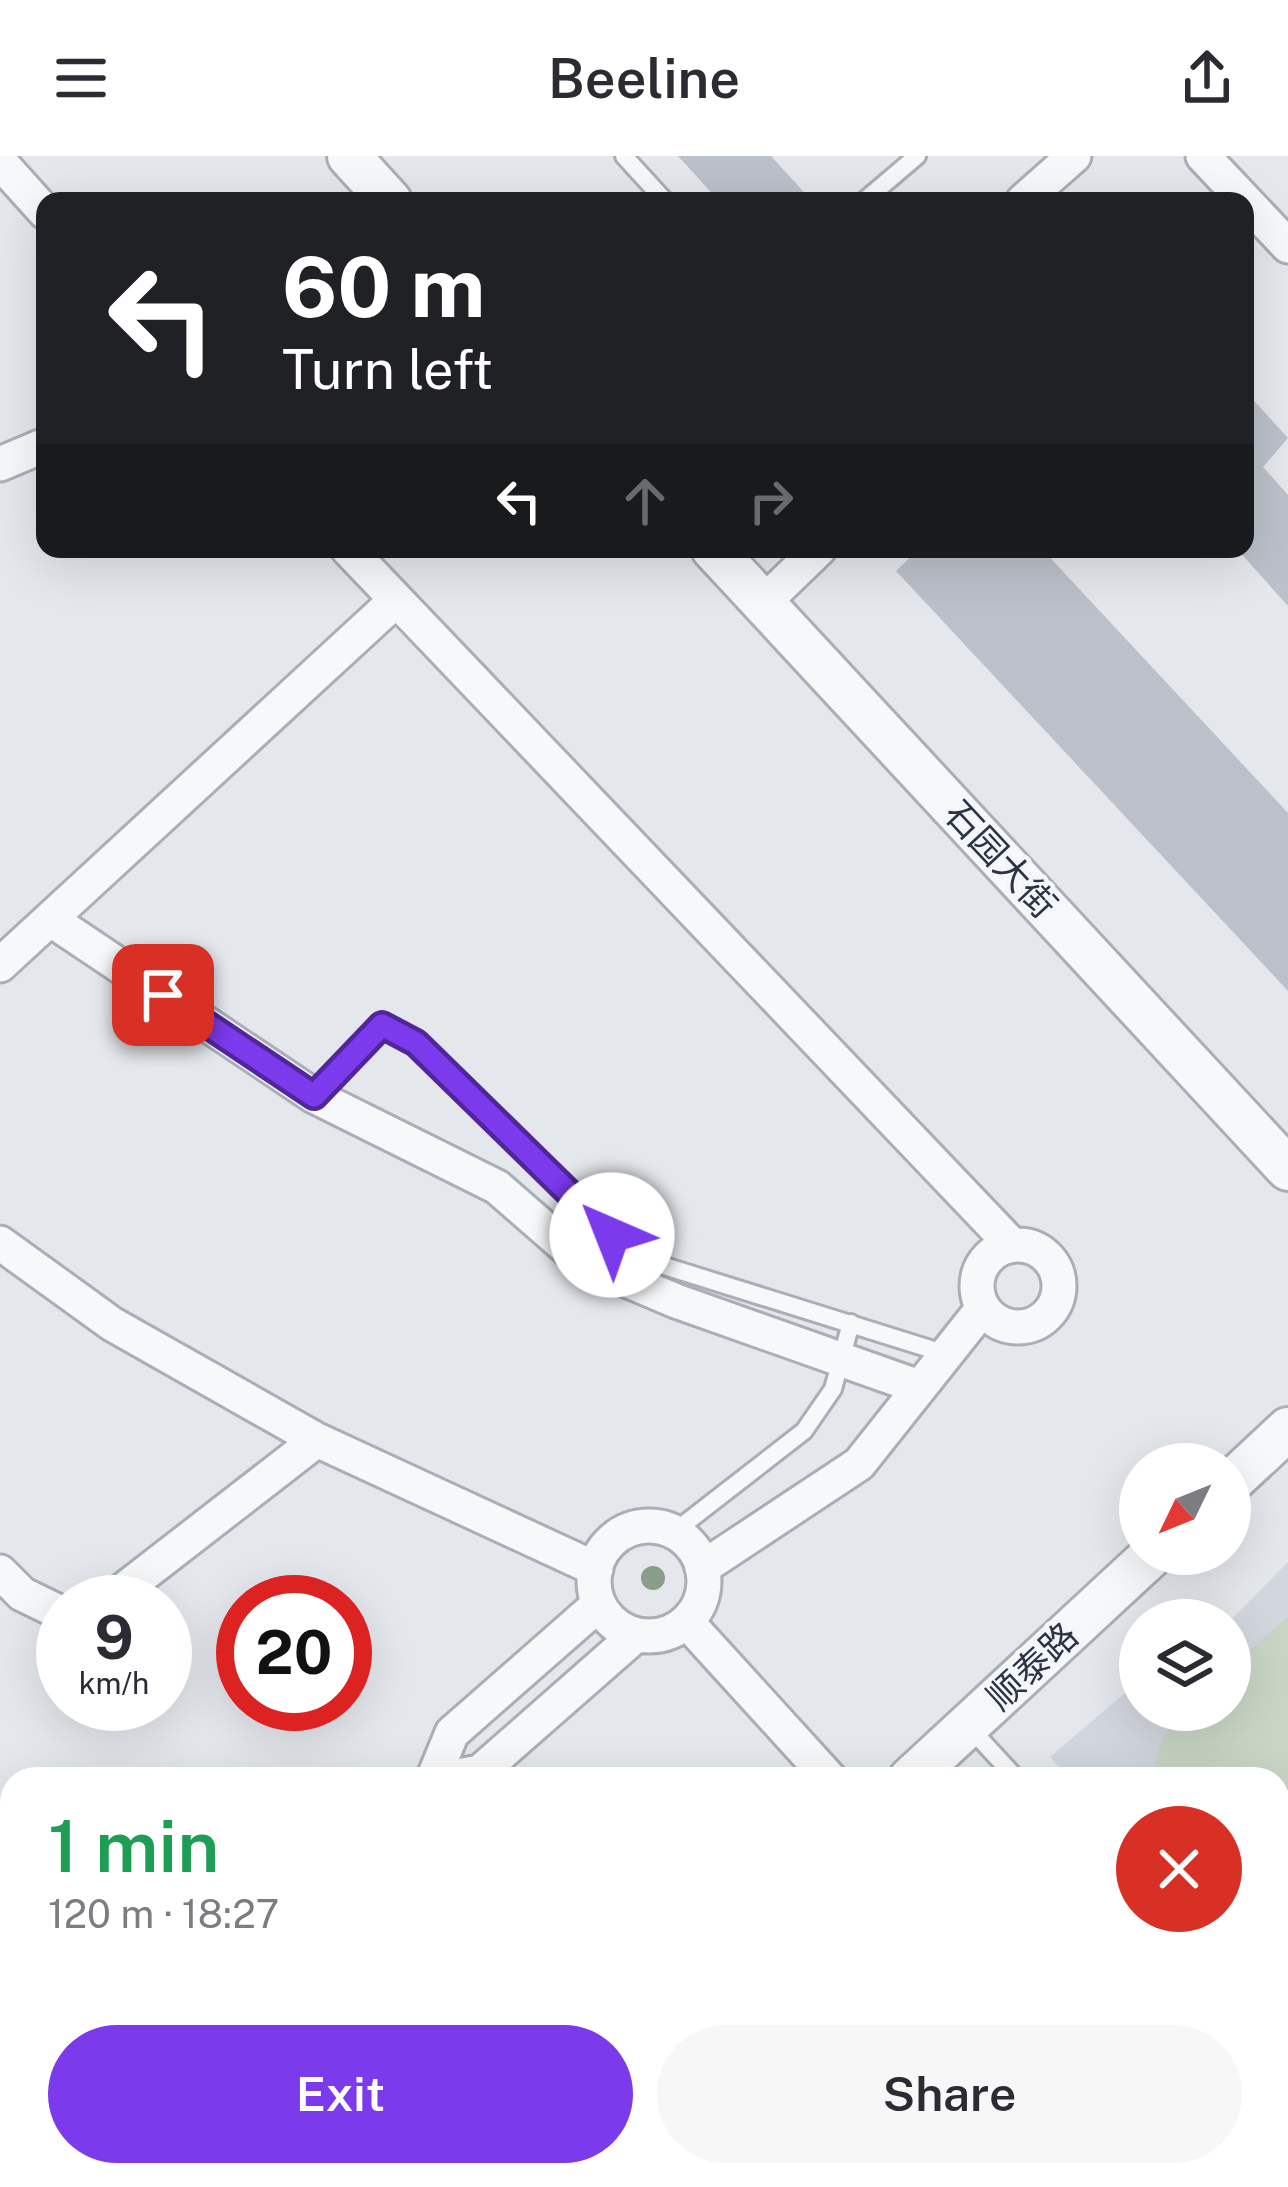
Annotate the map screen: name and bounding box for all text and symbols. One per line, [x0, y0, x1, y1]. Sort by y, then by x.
icon: menu [48, 45, 114, 111]
icon: share [1174, 45, 1240, 111]
text: Beeline [548, 47, 740, 110]
text: 60 m [282, 237, 486, 336]
icon: left [84, 240, 240, 396]
text: Turn left [282, 338, 493, 401]
icon: left [486, 468, 552, 534]
icon: ahead [612, 468, 678, 534]
icon: right [738, 468, 804, 534]
street label: 石园大街 [937, 792, 1065, 926]
pin [112, 944, 214, 1046]
icon: arrive [130, 962, 196, 1028]
position arrow [549, 1172, 675, 1298]
north arrow [1119, 1443, 1251, 1575]
map controls [1119, 1443, 1251, 1731]
speed limit sign: 20 [216, 1575, 372, 1731]
button: layers [1119, 1599, 1251, 1731]
text: 9 [94, 1602, 134, 1673]
street label: 顺泰路 [978, 1614, 1086, 1718]
text: km/h [79, 1665, 149, 1701]
text: 1 min [48, 1804, 219, 1888]
button: close [1116, 1806, 1242, 1932]
text: 120 m · 18:27 [48, 1891, 279, 1937]
button: Exit [48, 2025, 633, 2163]
button: Share [657, 2025, 1242, 2163]

